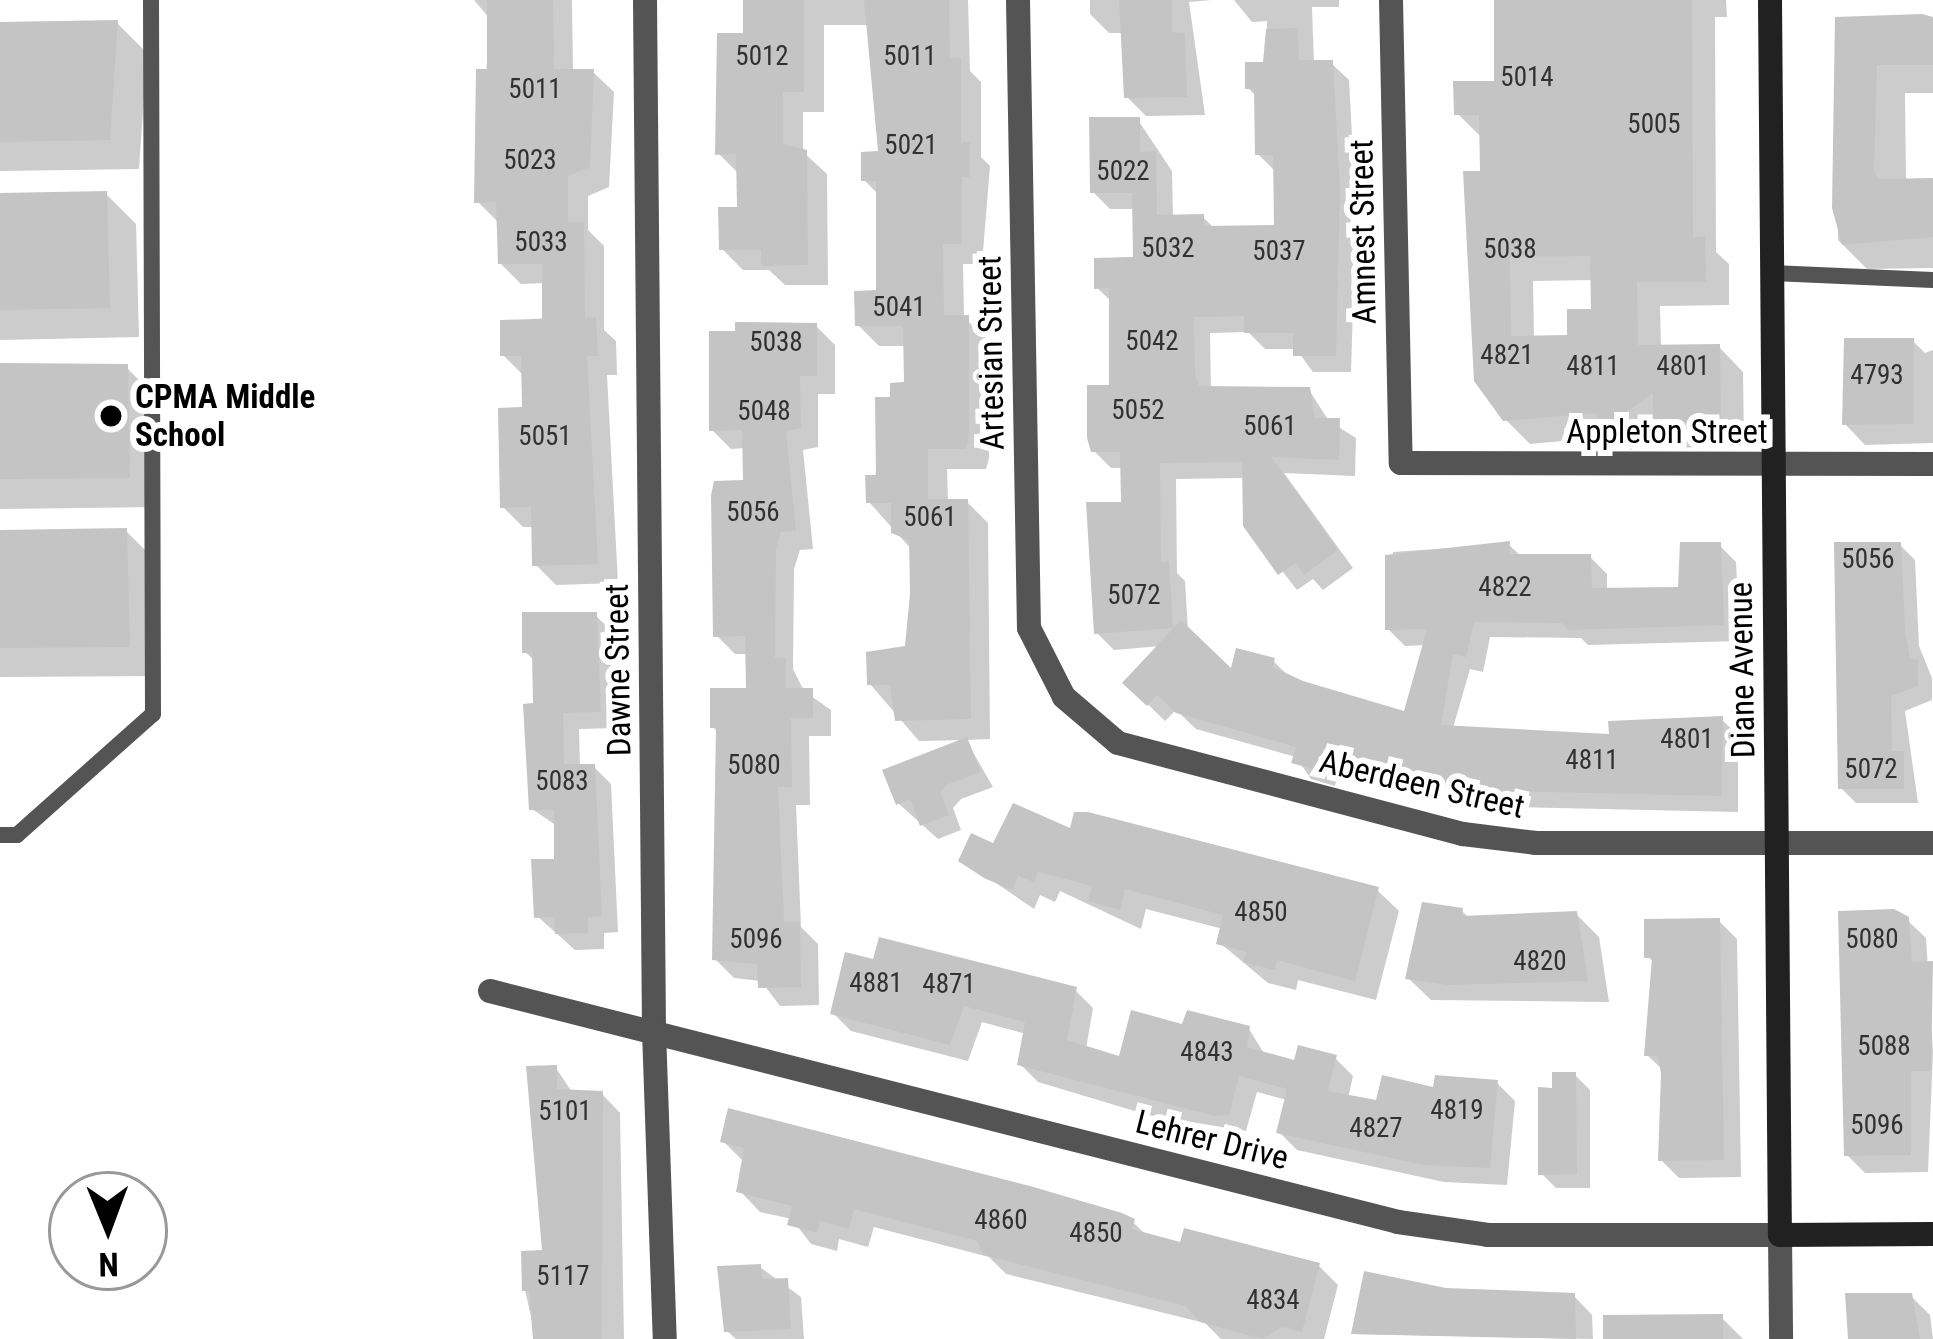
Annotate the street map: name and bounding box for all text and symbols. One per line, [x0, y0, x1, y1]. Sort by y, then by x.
house number: 5012 [735, 41, 789, 73]
house number: 5011 [883, 41, 937, 73]
house number: 5014 [1500, 62, 1554, 94]
house number: 5011 [508, 74, 562, 106]
house number: 5005 [1627, 109, 1681, 141]
house number: 5021 [884, 130, 938, 162]
street label: Amnest Street [1342, 139, 1384, 325]
house number: 5023 [503, 145, 557, 177]
house number: 5022 [1096, 156, 1150, 188]
house number: 5033 [514, 227, 568, 259]
house number: 5032 [1141, 233, 1195, 265]
house number: 5038 [1483, 234, 1537, 266]
house number: 5037 [1252, 236, 1306, 268]
street label: Artesian Street [970, 255, 1012, 451]
house number: 5041 [872, 292, 926, 324]
house number: 5042 [1125, 326, 1179, 358]
house number: 5038 [749, 327, 803, 359]
house number: 4821 [1480, 340, 1534, 372]
house number: 4811 [1566, 351, 1620, 383]
house number: 4801 [1656, 351, 1710, 383]
house number: 4793 [1850, 360, 1904, 392]
place label: CPMA Middle School [135, 377, 315, 455]
house number: 5052 [1111, 395, 1165, 427]
house number: 5048 [737, 396, 791, 428]
marker: CPMA Middle School [98, 403, 124, 429]
house number: 5061 [1243, 411, 1297, 443]
street label: Appleton Street [1566, 412, 1768, 452]
house number: 5051 [518, 421, 572, 453]
house number: 5056 [726, 497, 780, 529]
house number: 5061 [903, 502, 957, 534]
house number: 5056 [1841, 544, 1895, 576]
house number: 4822 [1478, 572, 1532, 604]
house number: 5072 [1107, 580, 1161, 612]
street label: Diane Avenue [1721, 582, 1763, 758]
street label: Dawne Street [597, 583, 639, 757]
house number: 4801 [1660, 724, 1714, 756]
street label: Aberdeen Street [1316, 741, 1528, 827]
house number: 4811 [1565, 745, 1619, 777]
house number: 5080 [727, 750, 781, 782]
house number: 5072 [1844, 754, 1898, 786]
house number: 5083 [535, 766, 589, 798]
house number: 4850 [1234, 897, 1288, 929]
house number: 5096 [729, 924, 783, 956]
house number: 5080 [1845, 924, 1899, 956]
house number: 4820 [1513, 946, 1567, 978]
house number: 4881 [849, 968, 903, 1000]
house number: 4871 [922, 969, 976, 1001]
house number: 5088 [1857, 1031, 1911, 1063]
house number: 4843 [1180, 1037, 1234, 1069]
house number: 4819 [1430, 1095, 1484, 1127]
house number: 5101 [538, 1096, 592, 1128]
street label: Lehrer Drive [1132, 1102, 1292, 1178]
house number: 5096 [1850, 1110, 1904, 1142]
house number: 4827 [1349, 1113, 1403, 1145]
north arrow [48, 1171, 168, 1291]
house number: 4860 [974, 1205, 1028, 1237]
house number: 4850 [1069, 1218, 1123, 1250]
text: N [98, 1245, 119, 1284]
house number: 5117 [536, 1261, 590, 1293]
house number: 4834 [1246, 1285, 1300, 1317]

